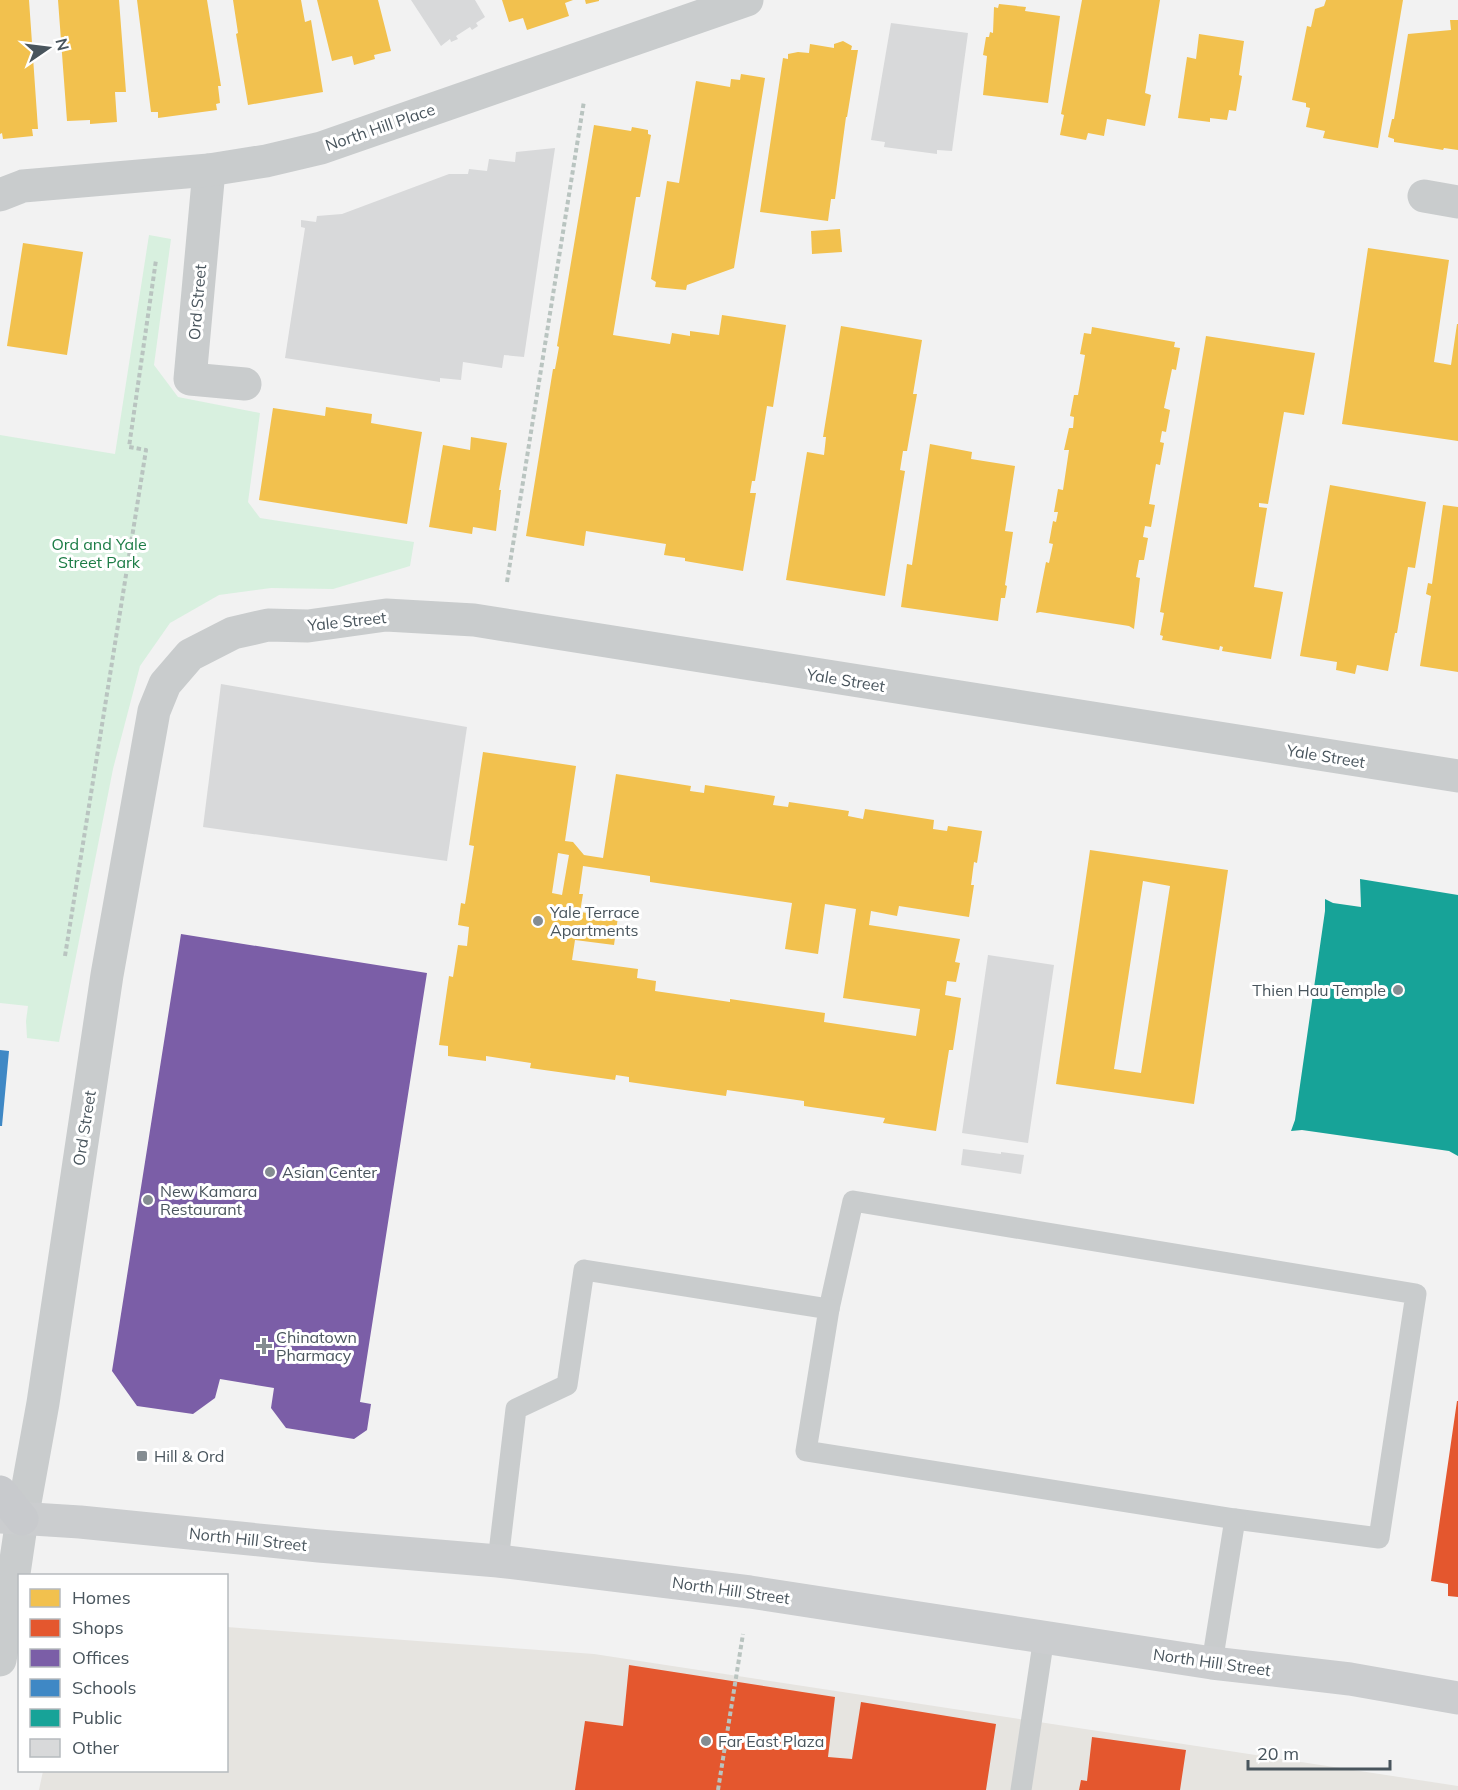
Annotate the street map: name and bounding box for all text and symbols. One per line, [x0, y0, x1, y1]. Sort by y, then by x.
north arrow [18, 18, 78, 78]
text: N [51, 36, 74, 53]
street label: North Hill Place [323, 99, 437, 155]
street label: Ord Street [184, 263, 210, 341]
park label: Ord and Yale Street Park [51, 534, 147, 572]
street label: Yale Street [306, 607, 388, 635]
street label: Yale Street [804, 664, 887, 696]
street label: Yale Street [1284, 740, 1367, 772]
place label: Yale Terrace Apartments [549, 902, 640, 940]
marker: Yale Terrace Apartments [531, 914, 545, 928]
place label: Thien Hau Temple [1252, 980, 1386, 1000]
marker: Thien Hau Temple [1391, 983, 1405, 997]
street label: Ord Street [68, 1088, 100, 1167]
place label: Asian Center [282, 1162, 377, 1182]
marker: Asian Center [263, 1165, 277, 1179]
place label: New Kamara Restaurant [160, 1181, 257, 1219]
marker: New Kamara Restaurant [141, 1193, 155, 1207]
place label: Chinatown Pharmacy [276, 1327, 357, 1365]
marker: Chinatown Pharmacy [257, 1339, 271, 1353]
place label: Hill & Ord [154, 1446, 224, 1466]
marker: Hill & Ord [135, 1449, 149, 1463]
street label: North Hill Street [188, 1523, 308, 1555]
street label: North Hill Street [671, 1572, 791, 1608]
legend [18, 1574, 228, 1772]
text: Homes [72, 1586, 131, 1609]
text: Shops [72, 1616, 124, 1639]
street label: North Hill Street [1152, 1644, 1272, 1680]
text: Offices [72, 1646, 130, 1669]
text: Schools [72, 1676, 137, 1699]
text: Public [72, 1706, 122, 1729]
place label: Far East Plaza [718, 1731, 824, 1751]
scale bar [1248, 1733, 1390, 1771]
marker: Far East Plaza [699, 1734, 713, 1748]
text: Other [72, 1736, 120, 1759]
text: 20 m [1257, 1742, 1299, 1765]

